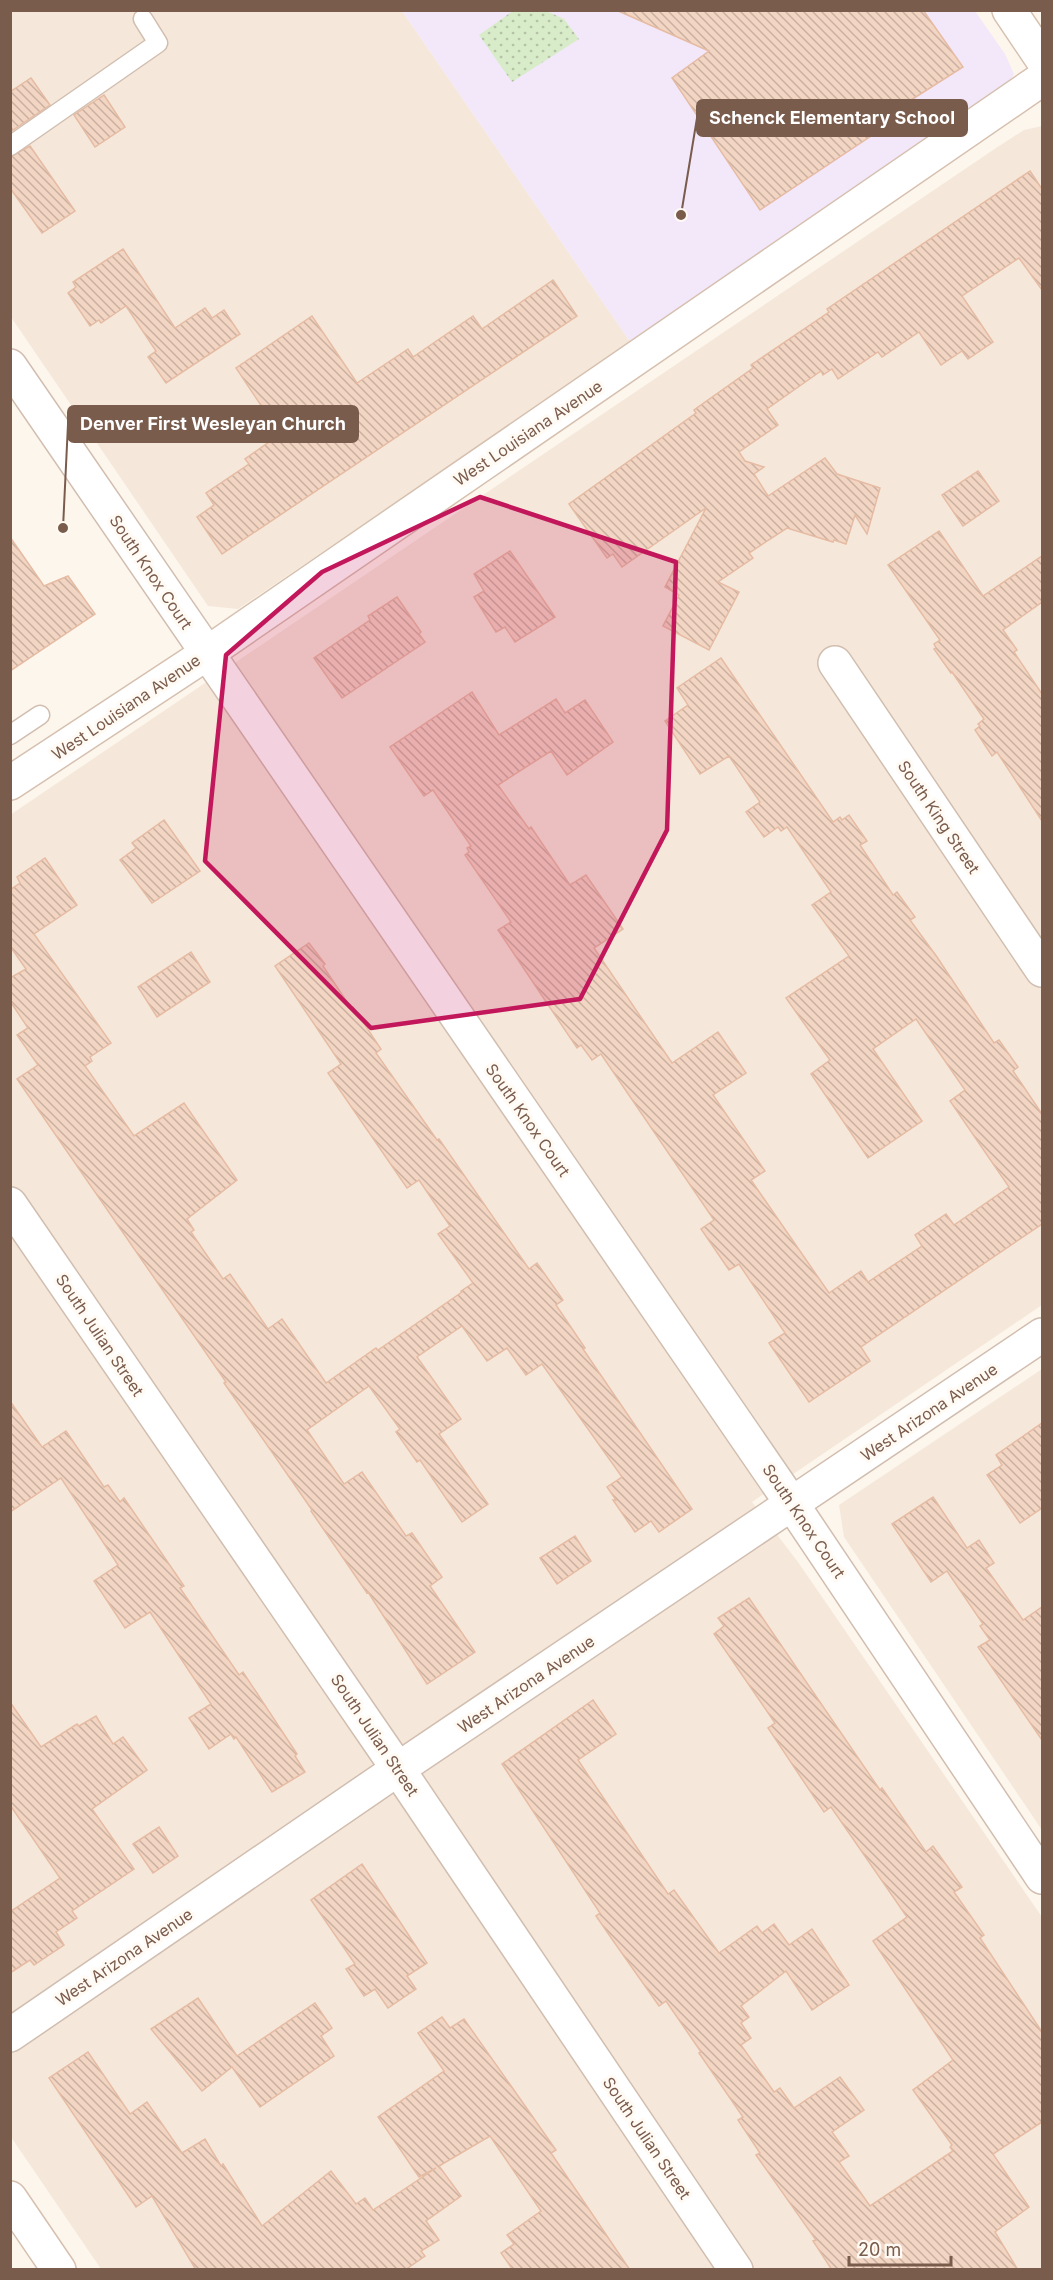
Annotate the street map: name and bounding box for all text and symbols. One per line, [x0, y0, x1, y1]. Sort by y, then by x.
callout: Schenck Elementary School [697, 100, 967, 136]
text: Schenck Elementary School [709, 107, 955, 128]
street label: West Louisiana Avenue [450, 376, 606, 490]
callout: Denver First Wesleyan Church [68, 406, 358, 442]
text: Denver First Wesleyan Church [80, 413, 346, 434]
street label: South Knox Court [105, 511, 197, 633]
street label: West Louisiana Avenue [48, 650, 204, 764]
street label: South King Street [894, 757, 984, 877]
street label: South Knox Court [482, 1060, 574, 1180]
street label: South Julian Street [52, 1270, 148, 1400]
street label: West Arizona Avenue [857, 1359, 1001, 1465]
street label: South Knox Court [758, 1460, 850, 1582]
street label: West Arizona Avenue [454, 1631, 598, 1737]
street label: South Julian Street [327, 1670, 423, 1800]
street label: West Arizona Avenue [52, 1904, 196, 2010]
street label: South Julian Street [599, 2073, 695, 2203]
scale bar [849, 2229, 951, 2267]
text: 20 m [858, 2239, 901, 2260]

